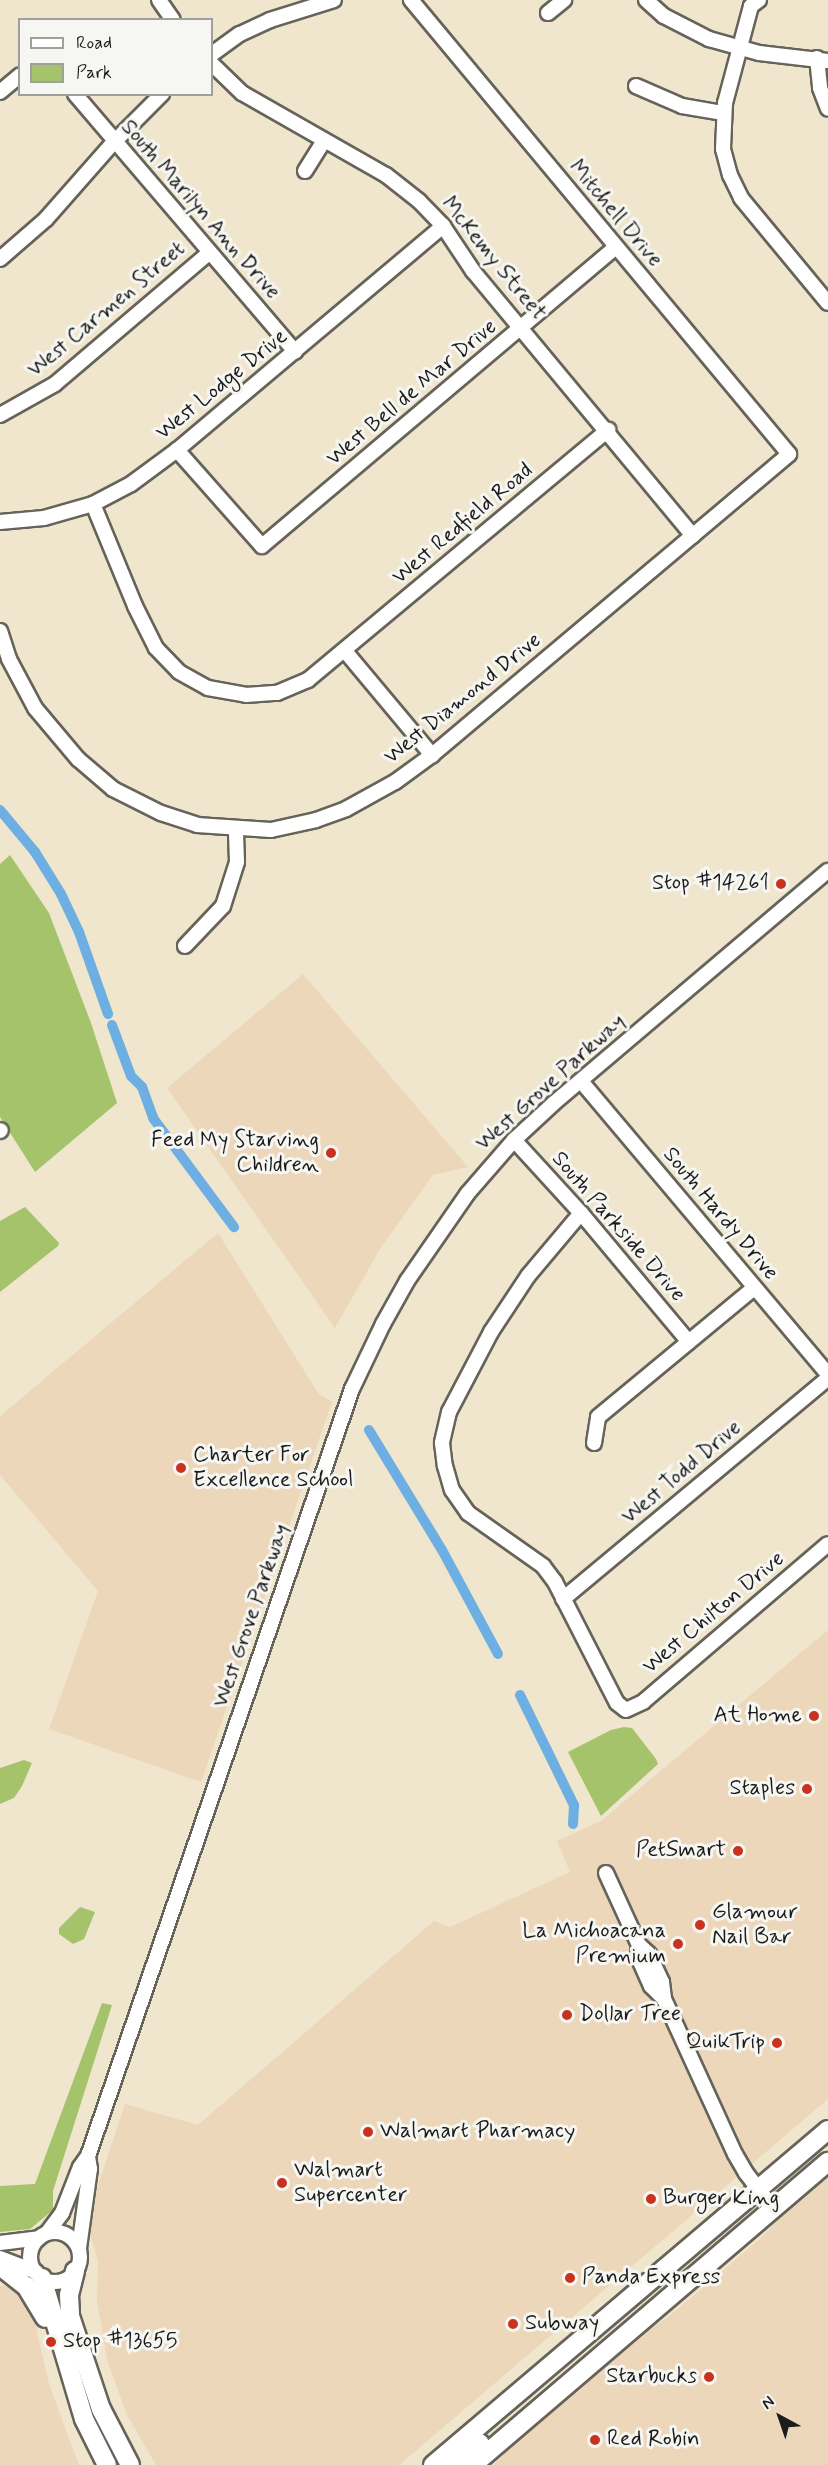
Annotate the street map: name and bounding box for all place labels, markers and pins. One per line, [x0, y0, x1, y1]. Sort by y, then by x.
place label: Stop #14261 [652, 871, 769, 897]
marker: Stop #14261 [774, 877, 788, 891]
place label: Feed My Starving Children [154, 1127, 319, 1178]
marker: Feed My Starving Children [324, 1146, 338, 1160]
place label: Charter For Excellence School [193, 1442, 354, 1494]
marker: Charter For Excellence School [174, 1461, 188, 1475]
place label: At Home [714, 1703, 802, 1729]
marker: At Home [807, 1709, 821, 1723]
place label: Staples [729, 1776, 795, 1802]
marker: Staples [800, 1782, 814, 1796]
place label: PetSmart [636, 1838, 726, 1864]
marker: PetSmart [731, 1844, 745, 1858]
place label: Glamour Nail Bar [712, 1899, 798, 1951]
place label: La Michoacana Premium [524, 1918, 666, 1970]
marker: Glamour Nail Bar [693, 1918, 707, 1932]
marker: La Michoacana Premium [671, 1937, 685, 1951]
place label: Dollar Tree [579, 2002, 678, 2028]
marker: Dollar Tree [560, 2008, 574, 2022]
place label: QuikTrip [686, 2030, 765, 2056]
marker: QuikTrip [770, 2036, 784, 2050]
place label: Walmart Pharmacy [380, 2119, 569, 2145]
marker: Walmart Pharmacy [361, 2125, 375, 2139]
place label: Walmart Supercenter [294, 2157, 407, 2208]
marker: Walmart Supercenter [275, 2176, 289, 2190]
place label: Burger King [663, 2186, 776, 2212]
marker: Burger King [644, 2192, 658, 2206]
place label: Panda Express [582, 2265, 721, 2291]
marker: Panda Express [563, 2271, 577, 2285]
place label: Subway [525, 2311, 599, 2337]
marker: Subway [506, 2317, 520, 2331]
place label: Stop #13655 [63, 2329, 177, 2355]
marker: Stop #13655 [44, 2335, 58, 2349]
place label: Starbucks [606, 2364, 697, 2390]
marker: Starbucks [702, 2370, 716, 2384]
place label: Red Robin [607, 2427, 705, 2453]
marker: Red Robin [588, 2433, 602, 2447]

